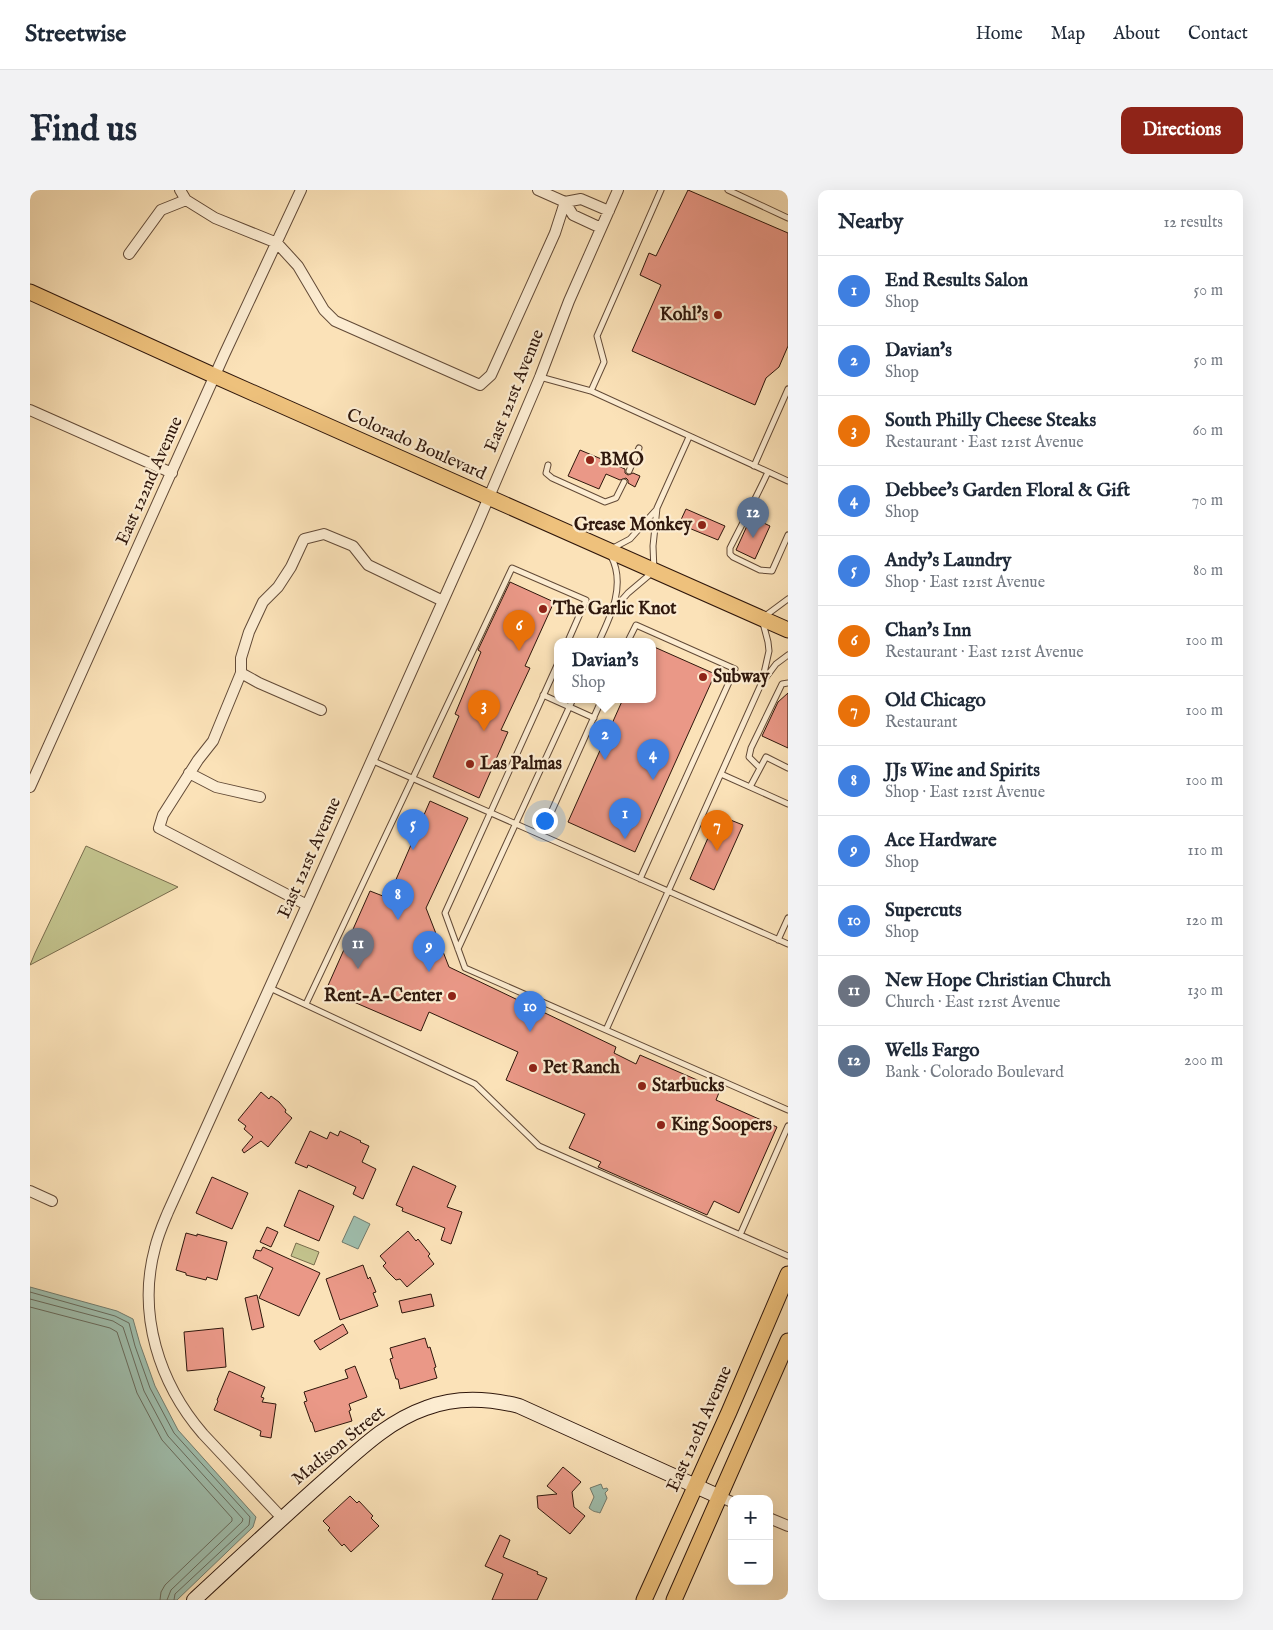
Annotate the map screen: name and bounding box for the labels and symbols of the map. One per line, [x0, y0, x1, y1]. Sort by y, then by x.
place label: Kohl's [660, 304, 709, 327]
marker: Kohl's [712, 309, 724, 321]
street label: East 121st Avenue [480, 326, 550, 456]
street label: Colorado Boulevard [343, 404, 490, 486]
street label: East 122nd Avenue [111, 413, 189, 549]
place label: BMO [600, 449, 644, 472]
marker: BMO [584, 454, 596, 466]
pin: 12 [737, 497, 769, 538]
place label: Grease Monkey [574, 514, 693, 537]
marker: Grease Monkey [696, 519, 708, 531]
place label: The Garlic Knot [552, 598, 677, 621]
marker: The Garlic Knot [537, 603, 549, 615]
pin: 6 [503, 610, 535, 651]
place label: Subway [713, 666, 770, 689]
marker: Subway [697, 671, 709, 683]
pin: 3 [468, 690, 500, 731]
pin: 2 [589, 719, 621, 760]
pin: 4 [637, 739, 669, 780]
place label: Las Palmas [480, 753, 563, 776]
marker: Las Palmas [464, 758, 476, 770]
street label: East 121st Avenue [273, 794, 347, 922]
pin: 1 [609, 798, 641, 839]
your location [532, 808, 558, 834]
pin: 5 [397, 809, 429, 850]
pin: 7 [701, 810, 733, 851]
pin: 8 [382, 879, 414, 920]
pin: 11 [342, 928, 374, 969]
pin: 9 [413, 931, 445, 972]
place label: Rent-A-Center [324, 985, 442, 1008]
marker: Rent-A-Center [446, 990, 458, 1002]
pin: 10 [514, 991, 546, 1032]
place label: Pet Ranch [543, 1057, 620, 1080]
marker: Pet Ranch [527, 1062, 539, 1074]
place label: Starbucks [652, 1075, 725, 1098]
marker: Starbucks [636, 1080, 648, 1092]
place label: King Soopers [671, 1114, 772, 1137]
marker: King Soopers [655, 1119, 667, 1131]
street label: East 120th Avenue [662, 1362, 738, 1496]
street label: Madison Street [288, 1401, 390, 1491]

